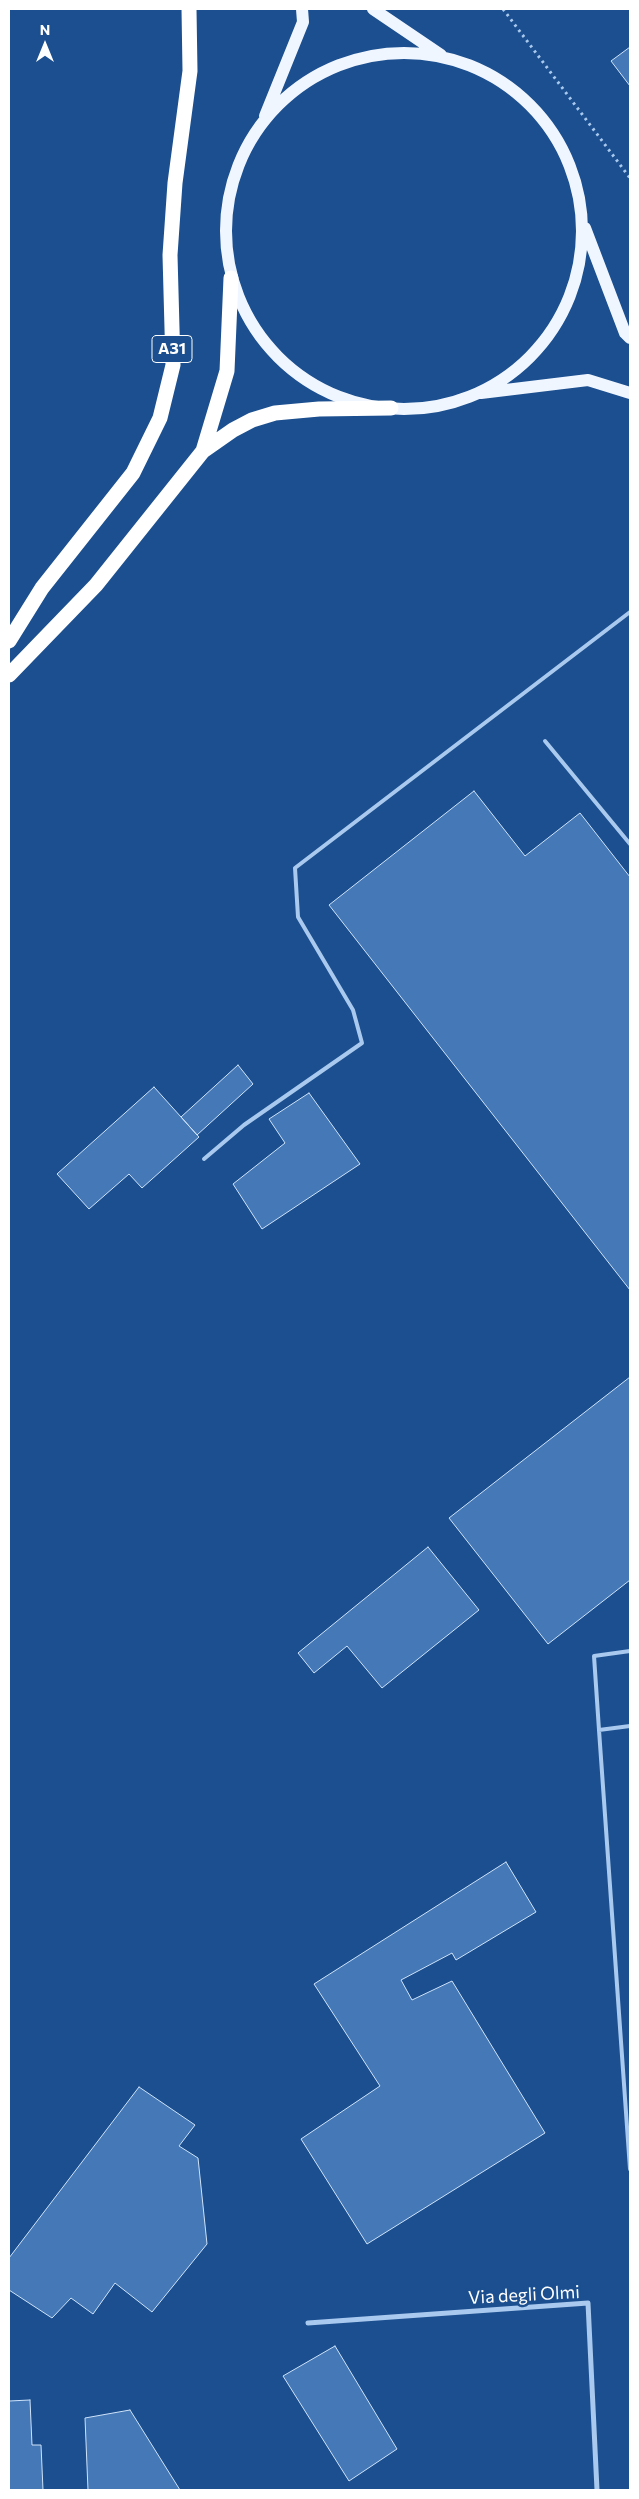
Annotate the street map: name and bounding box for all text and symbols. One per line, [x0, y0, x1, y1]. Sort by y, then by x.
north arrow [20, 20, 70, 70]
text: N [40, 21, 50, 38]
road number: A31 [152, 336, 192, 362]
street label: Via degli Olmi [468, 2281, 580, 2309]

